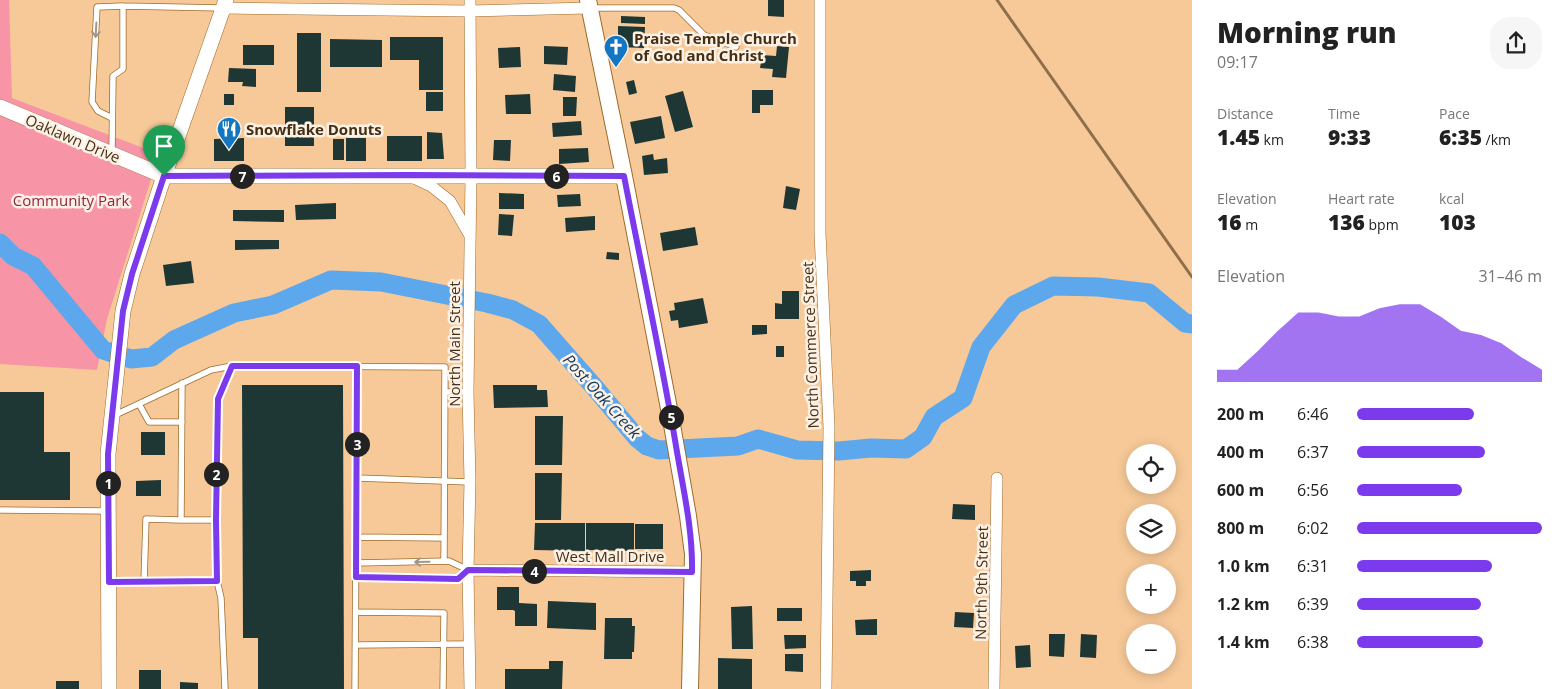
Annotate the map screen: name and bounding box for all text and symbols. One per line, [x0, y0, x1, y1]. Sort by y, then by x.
text: Morning run [1217, 13, 1397, 51]
button: share [1490, 17, 1542, 69]
one-way arrow [91, 21, 100, 37]
place label: Praise Temple Church of God and Christ [634, 28, 797, 65]
church icon: Praise Temple Church of God and Christ [603, 34, 629, 68]
text: 09:17 [1217, 51, 1258, 73]
text: Distance [1217, 104, 1273, 123]
text: Time [1328, 104, 1360, 123]
text: Pace [1439, 104, 1470, 123]
street label: Oaklawn Drive [22, 109, 124, 167]
restaurant icon: Snowflake Donuts [216, 116, 242, 150]
place label: Snowflake Donuts [246, 119, 382, 139]
text: 1.45 [1217, 123, 1260, 151]
text: 9:33 [1328, 123, 1371, 151]
text: 6:35 [1439, 123, 1482, 151]
pin [143, 125, 185, 176]
text: km [1260, 130, 1284, 149]
text: /km [1482, 130, 1511, 149]
icon: arrive [150, 132, 178, 160]
pin: 7 [230, 164, 254, 188]
pin: 6 [544, 164, 568, 188]
text: 7 [238, 167, 247, 186]
text: 6 [552, 167, 561, 186]
text: Elevation [1217, 189, 1276, 208]
text: Heart rate [1328, 189, 1395, 208]
text: kcal [1439, 189, 1464, 208]
park label: Community Park [13, 190, 129, 210]
text: 16 [1217, 208, 1242, 236]
text: 136 [1328, 208, 1365, 236]
text: 103 [1439, 208, 1476, 236]
text: m [1242, 215, 1258, 234]
text: bpm [1365, 215, 1399, 234]
street label: North Commerce Street [797, 261, 823, 429]
text: Elevation [1217, 265, 1285, 287]
text: 31–46 m [1478, 265, 1542, 287]
street label: North Main Street [444, 281, 464, 407]
water label: Post Oak Creek [558, 349, 647, 444]
text: 200 m [1217, 403, 1264, 425]
text: 6:46 [1297, 403, 1329, 425]
pin: 5 [658, 404, 684, 430]
text: 5 [667, 408, 676, 427]
pin: 3 [344, 432, 370, 456]
text: 3 [353, 435, 362, 454]
text: 400 m [1217, 441, 1264, 463]
text: 6:37 [1297, 441, 1329, 463]
map controls [1126, 444, 1176, 674]
button: locate [1126, 444, 1176, 494]
pin: 2 [204, 462, 228, 486]
text: 2 [212, 465, 221, 484]
pin: 1 [96, 470, 120, 496]
text: 1 [104, 474, 113, 493]
text: 600 m [1217, 479, 1264, 501]
text: 6:56 [1297, 479, 1329, 501]
button: layers [1126, 504, 1176, 554]
text: 800 m [1217, 517, 1264, 539]
text: 6:02 [1297, 517, 1329, 539]
street label: North 9th Street [970, 526, 992, 640]
street label: West Mall Drive [556, 546, 664, 566]
text: 1.0 km [1217, 555, 1270, 577]
text: 6:31 [1297, 555, 1329, 577]
one-way arrow [414, 557, 430, 566]
pin: 4 [522, 558, 546, 584]
text: 4 [530, 562, 539, 581]
button: + [1126, 564, 1176, 614]
text: 1.2 km [1217, 593, 1270, 615]
text: 6:39 [1297, 593, 1329, 615]
button: − [1126, 624, 1176, 674]
text: 1.4 km [1217, 631, 1270, 653]
text: 6:38 [1297, 631, 1329, 653]

